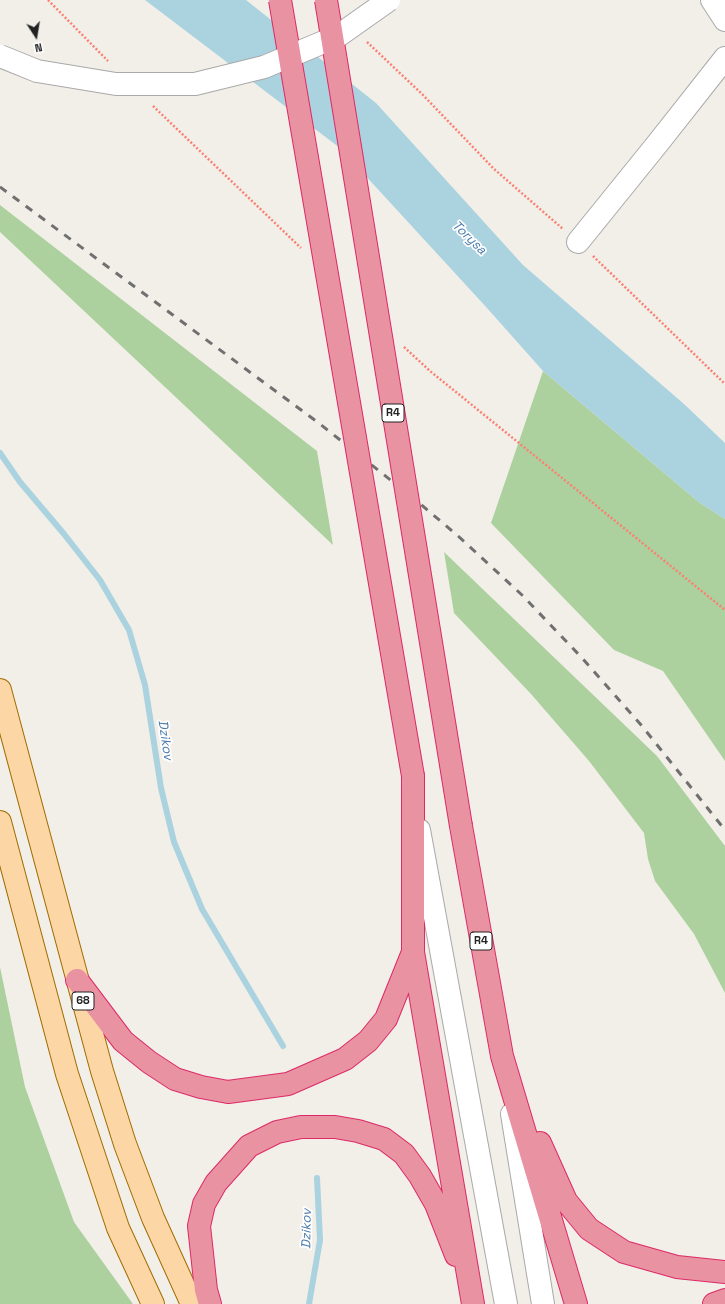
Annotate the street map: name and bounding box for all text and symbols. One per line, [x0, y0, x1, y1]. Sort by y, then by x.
north arrow [16, 16, 56, 56]
text: N [33, 40, 44, 55]
water label: Torysa [449, 218, 489, 258]
road number: R4 [382, 404, 404, 422]
water label: Dzikov [154, 719, 176, 761]
road number: R4 [470, 932, 492, 950]
road number: 68 [72, 992, 94, 1010]
water label: Dzikov [299, 1209, 315, 1249]

